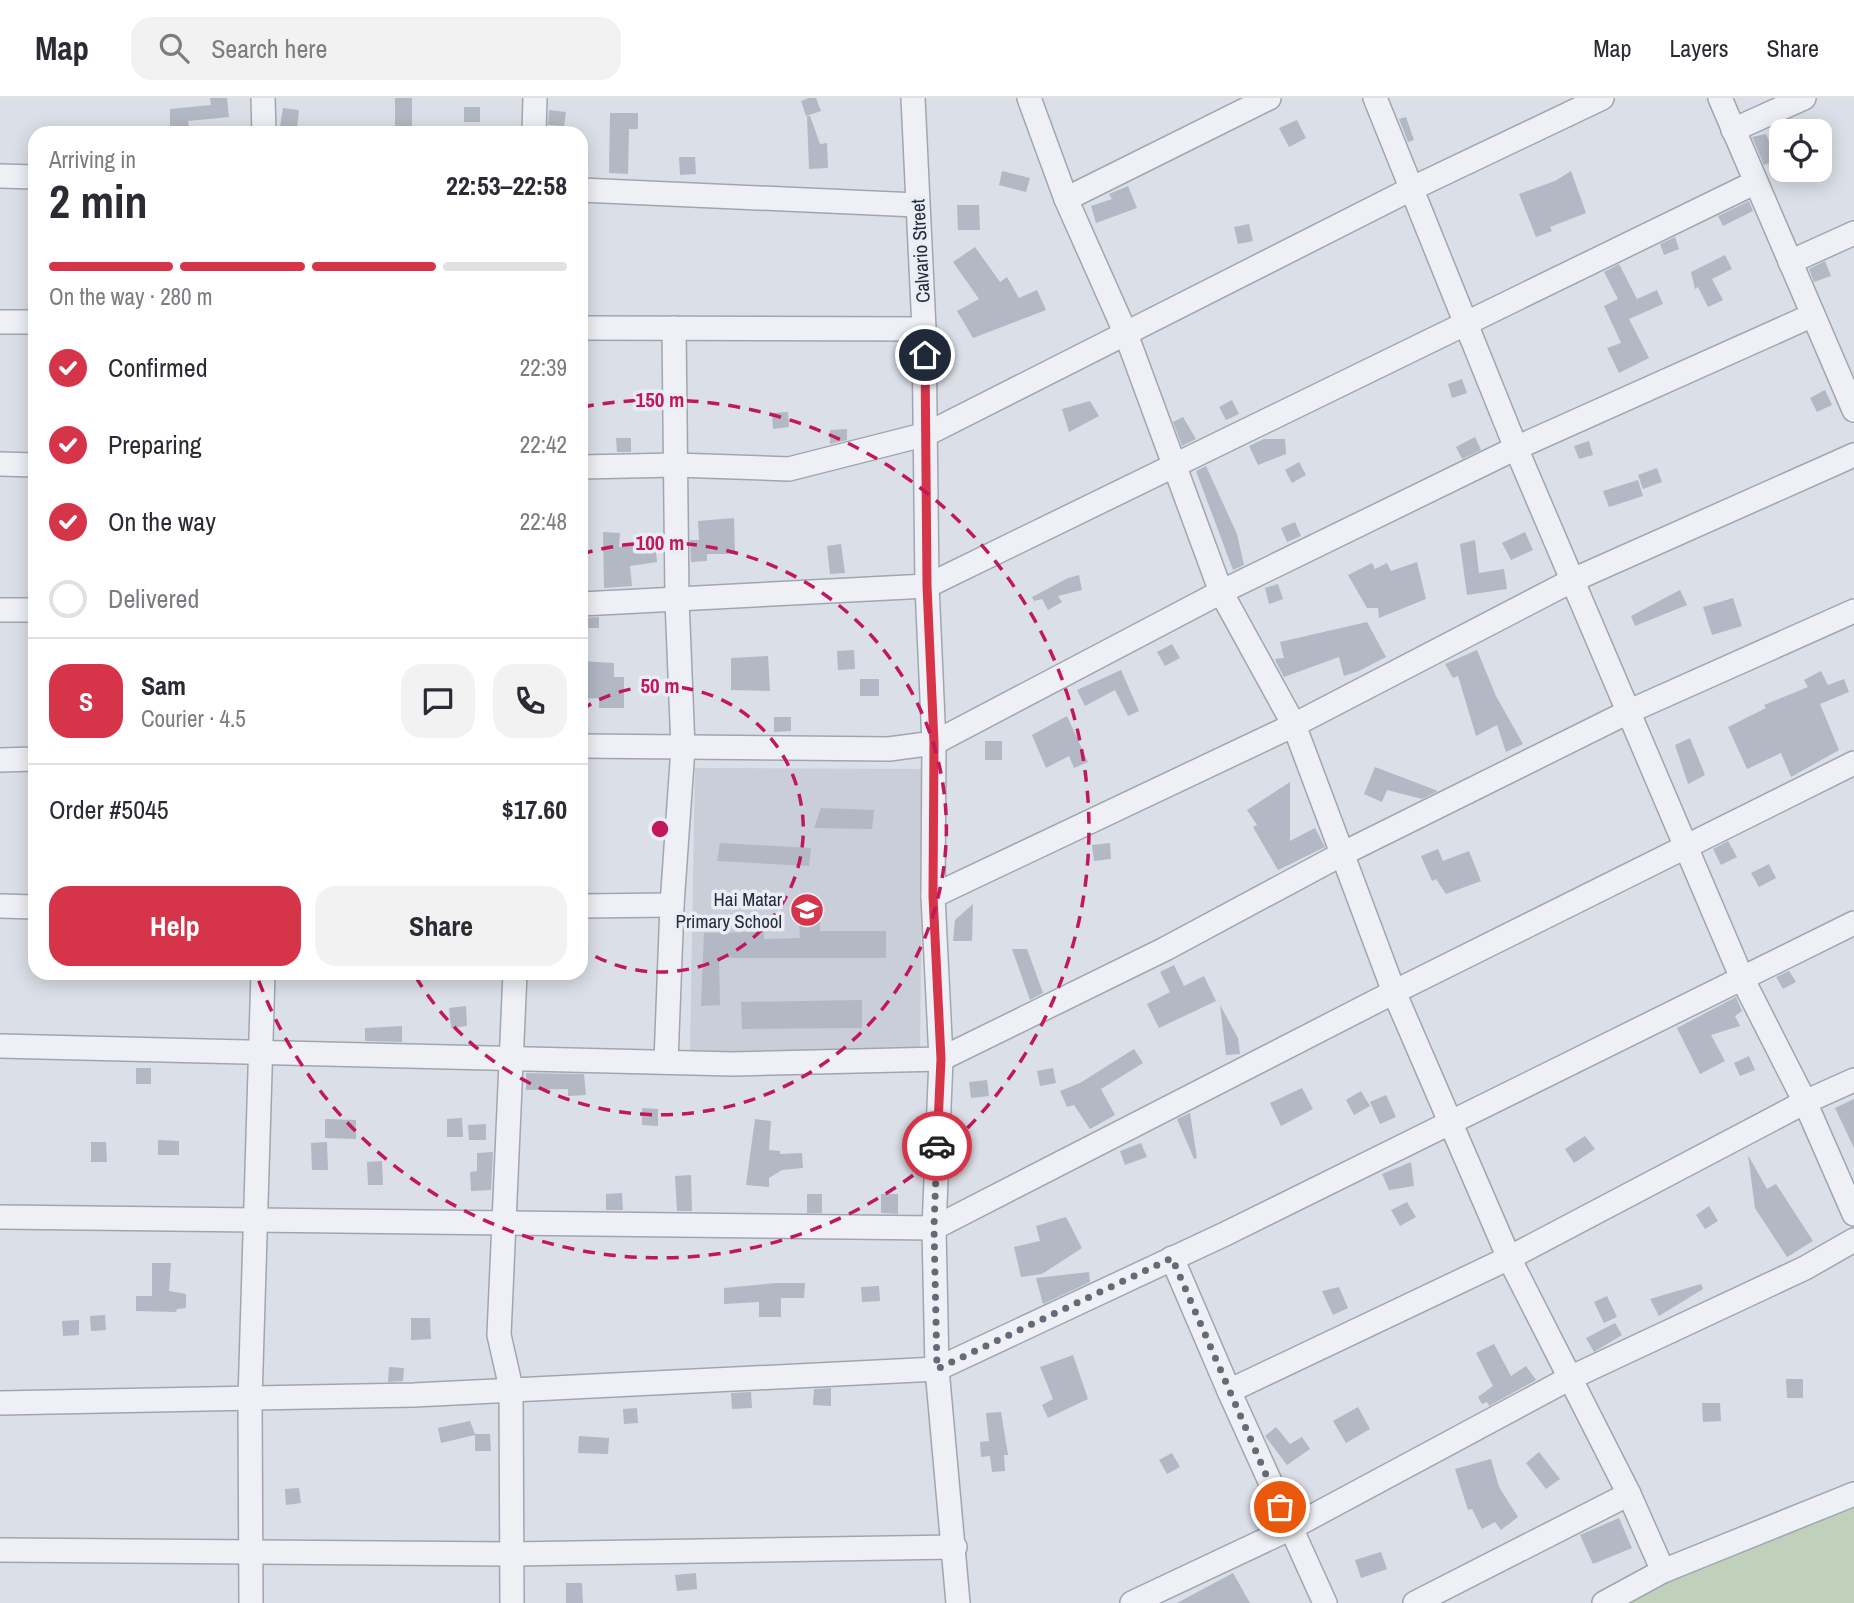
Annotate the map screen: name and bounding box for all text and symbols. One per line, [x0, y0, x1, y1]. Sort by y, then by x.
search box [131, 17, 621, 80]
text: Map [35, 26, 89, 70]
icon: search [155, 29, 193, 67]
text: Search here [211, 31, 327, 66]
text: Map [1593, 32, 1631, 64]
text: Layers [1669, 32, 1728, 64]
text: Share [1766, 32, 1819, 64]
map controls [1769, 119, 1832, 182]
button: locate [1769, 119, 1832, 182]
text: Arriving in [49, 144, 136, 175]
text: 22:53–22:58 [446, 168, 567, 203]
text: 2 min [49, 170, 148, 232]
street label: Calvario Street [904, 198, 936, 304]
text: On the way · 280 m [49, 281, 213, 312]
pin [895, 325, 955, 385]
icon: home [906, 336, 944, 374]
icon: check [49, 349, 87, 387]
text: Confirmed [108, 350, 208, 385]
text: 22:39 [520, 352, 567, 383]
text: 150 m [636, 385, 684, 414]
icon: check [49, 426, 87, 464]
text: Preparing [108, 427, 202, 462]
text: 22:42 [520, 429, 567, 460]
icon: check [49, 503, 87, 541]
text: On the way [108, 504, 216, 539]
text: 22:48 [520, 506, 567, 537]
text: 100 m [636, 528, 684, 557]
text: Delivered [108, 581, 199, 616]
button: chat [401, 664, 475, 738]
button: phone [493, 664, 567, 738]
text: Sam [141, 668, 186, 703]
text: 50 m [640, 671, 680, 700]
text: S [79, 684, 93, 719]
text: Courier · 4.5 [141, 703, 246, 734]
text: Order #5045 [49, 792, 169, 827]
text: $17.60 [502, 792, 567, 827]
centre of rings [648, 817, 672, 841]
button: Help [49, 886, 301, 966]
button: Share [315, 886, 567, 966]
place label: Hai Matar Primary School [676, 886, 783, 934]
school or university icon: Hai Matar Primary School [788, 891, 826, 929]
courier [902, 1111, 972, 1181]
icon: car [918, 1127, 956, 1165]
pin [1250, 1477, 1310, 1537]
icon: bag [1261, 1488, 1299, 1526]

